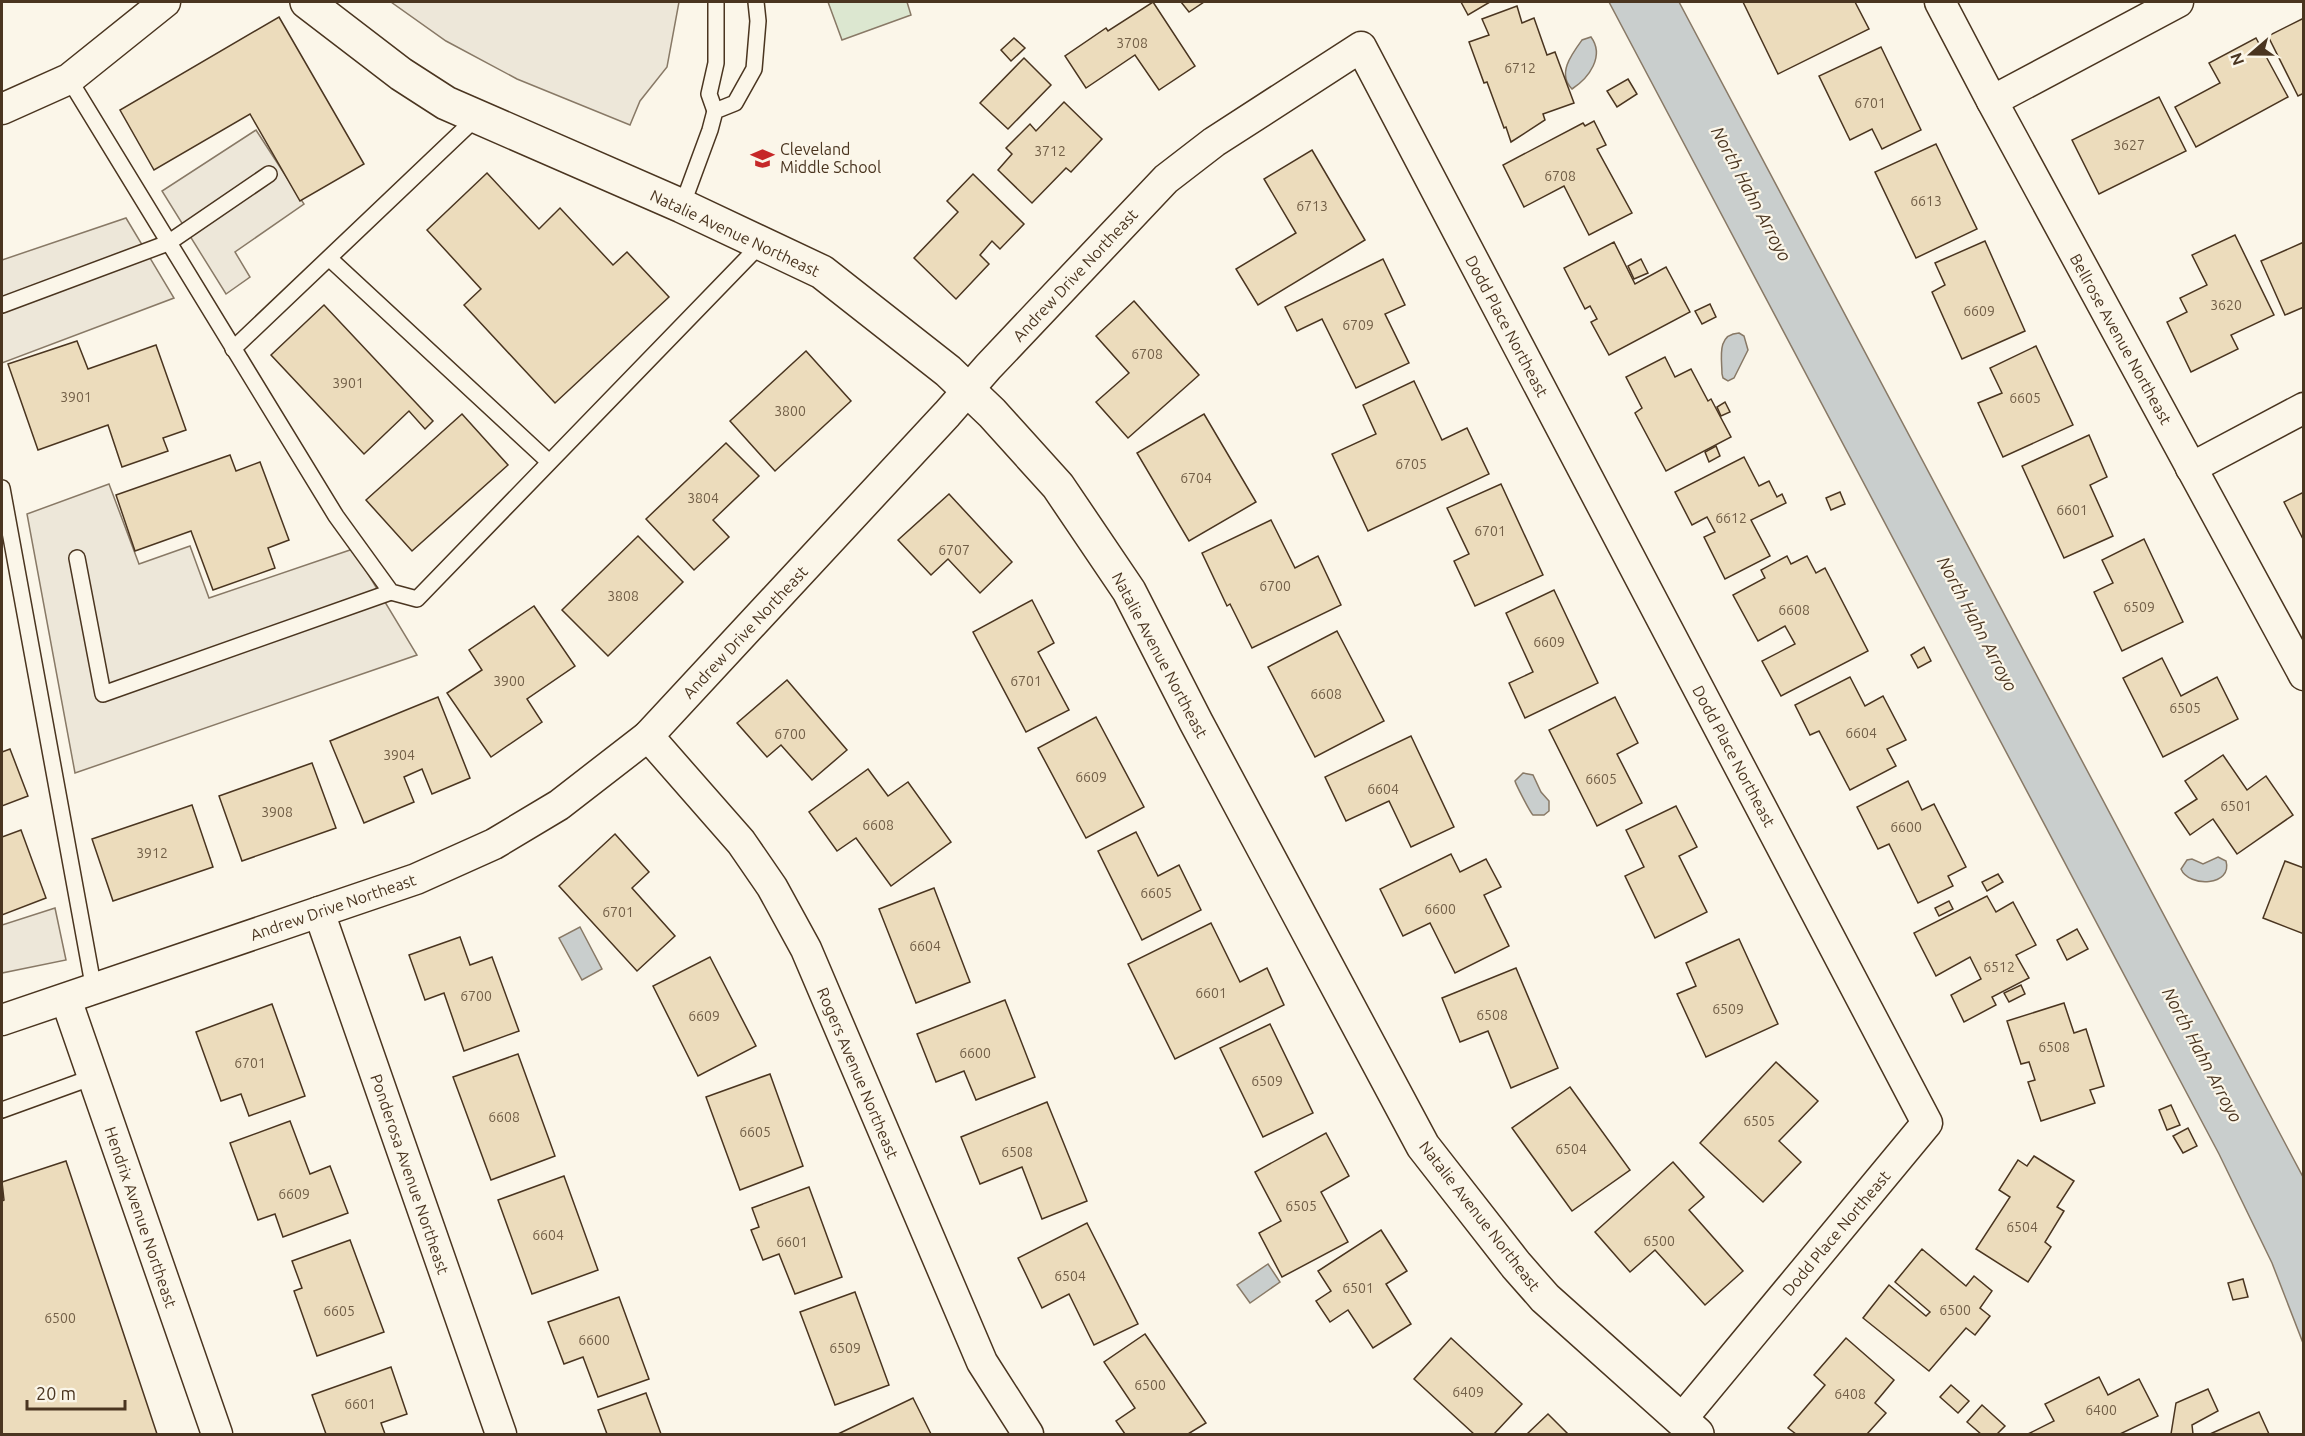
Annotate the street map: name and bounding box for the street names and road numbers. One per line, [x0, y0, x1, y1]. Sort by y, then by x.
street label: Natalie Avenue Northeast [647, 186, 823, 281]
street label: Andrew Drive Northeast [1009, 205, 1141, 345]
street label: Bellrose Avenue Northeast [2066, 251, 2176, 428]
street label: Dodd Place Northeast [1462, 252, 1552, 400]
street label: Andrew Drive Northeast [679, 562, 811, 702]
street label: Natalie Avenue Northeast [1109, 569, 1212, 741]
street label: Dodd Place Northeast [1689, 682, 1779, 830]
street label: Andrew Drive Northeast [248, 870, 419, 944]
street label: Rogers Avenue Northeast [814, 985, 903, 1162]
street label: Ponderosa Avenue Northeast [367, 1072, 453, 1277]
street label: Hendrix Avenue Northeast [102, 1124, 181, 1311]
street label: Natalie Avenue Northeast [1416, 1138, 1544, 1295]
street label: Dodd Place Northeast [1778, 1166, 1894, 1299]

